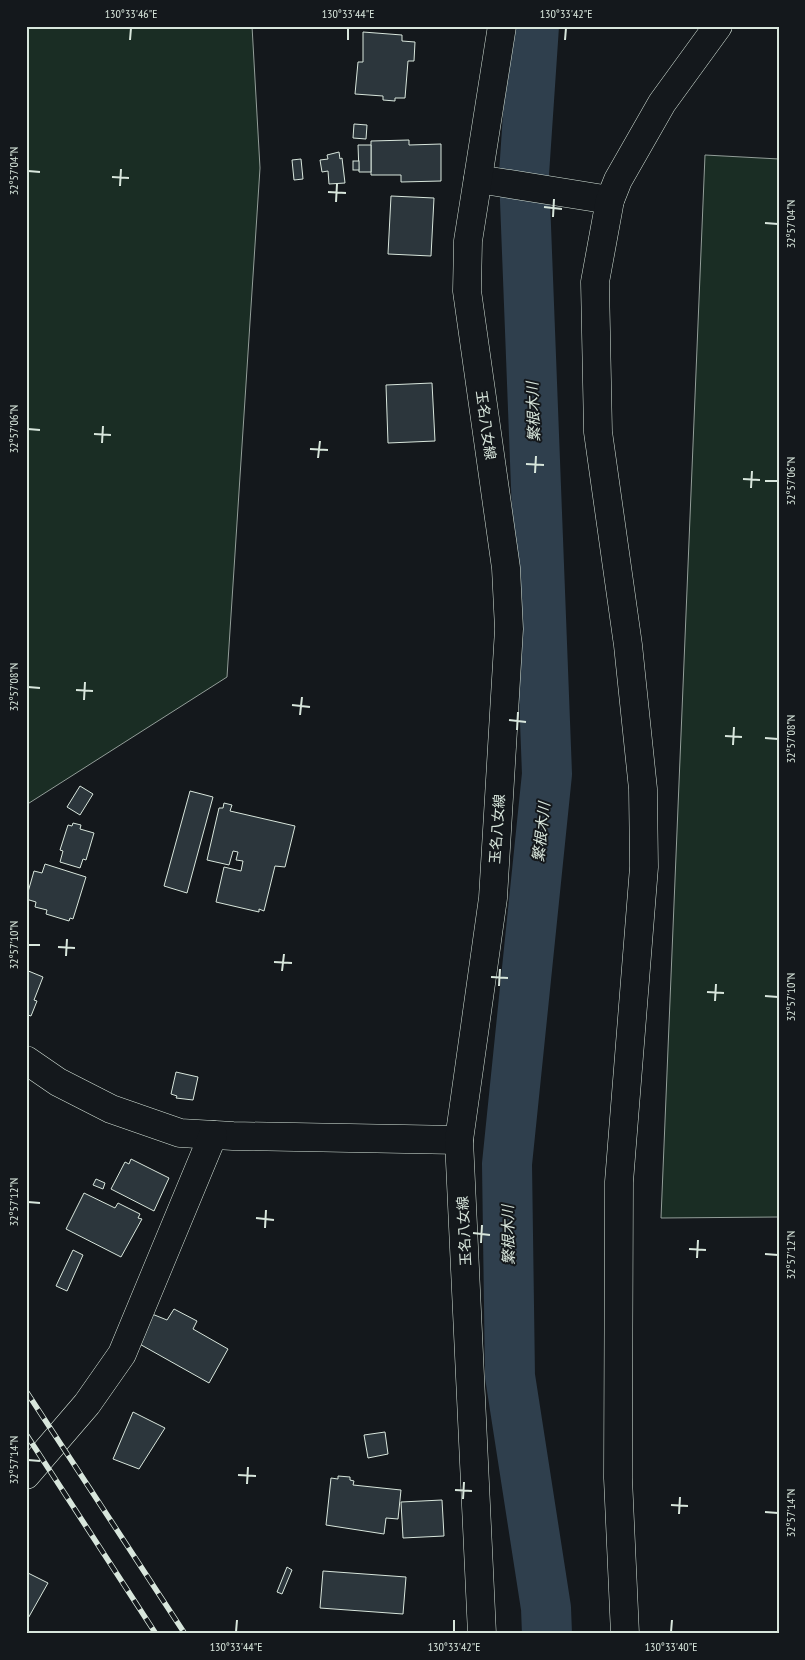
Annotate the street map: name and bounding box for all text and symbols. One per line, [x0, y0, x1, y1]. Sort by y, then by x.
text: 130°33'46"E [105, 6, 157, 21]
text: 130°33'44"E [322, 6, 374, 21]
text: 130°33'42"E [540, 6, 592, 21]
text: 32°57'04"N [6, 147, 21, 195]
text: 32°57'04"N [783, 200, 798, 248]
water label: 繁根木川 [522, 380, 544, 442]
street label: 玉名八女線 [472, 389, 500, 461]
text: 32°57'06"N [6, 405, 21, 453]
text: 32°57'06"N [783, 457, 798, 505]
text: 32°57'08"N [6, 663, 21, 711]
text: 32°57'08"N [783, 715, 798, 763]
street label: 玉名八女線 [486, 793, 508, 865]
water label: 繁根木川 [528, 799, 554, 863]
text: 32°57'10"N [6, 921, 21, 969]
text: 32°57'10"N [783, 973, 798, 1021]
text: 32°57'12"N [6, 1178, 21, 1226]
street label: 玉名八女線 [453, 1196, 475, 1266]
water label: 繁根木川 [498, 1203, 518, 1265]
text: 32°57'12"N [783, 1231, 798, 1279]
text: 32°57'14"N [6, 1436, 21, 1484]
text: 32°57'14"N [783, 1489, 798, 1537]
text: 130°33'44"E [210, 1639, 262, 1654]
text: 130°33'42"E [428, 1639, 480, 1654]
text: 130°33'40"E [645, 1639, 697, 1654]

